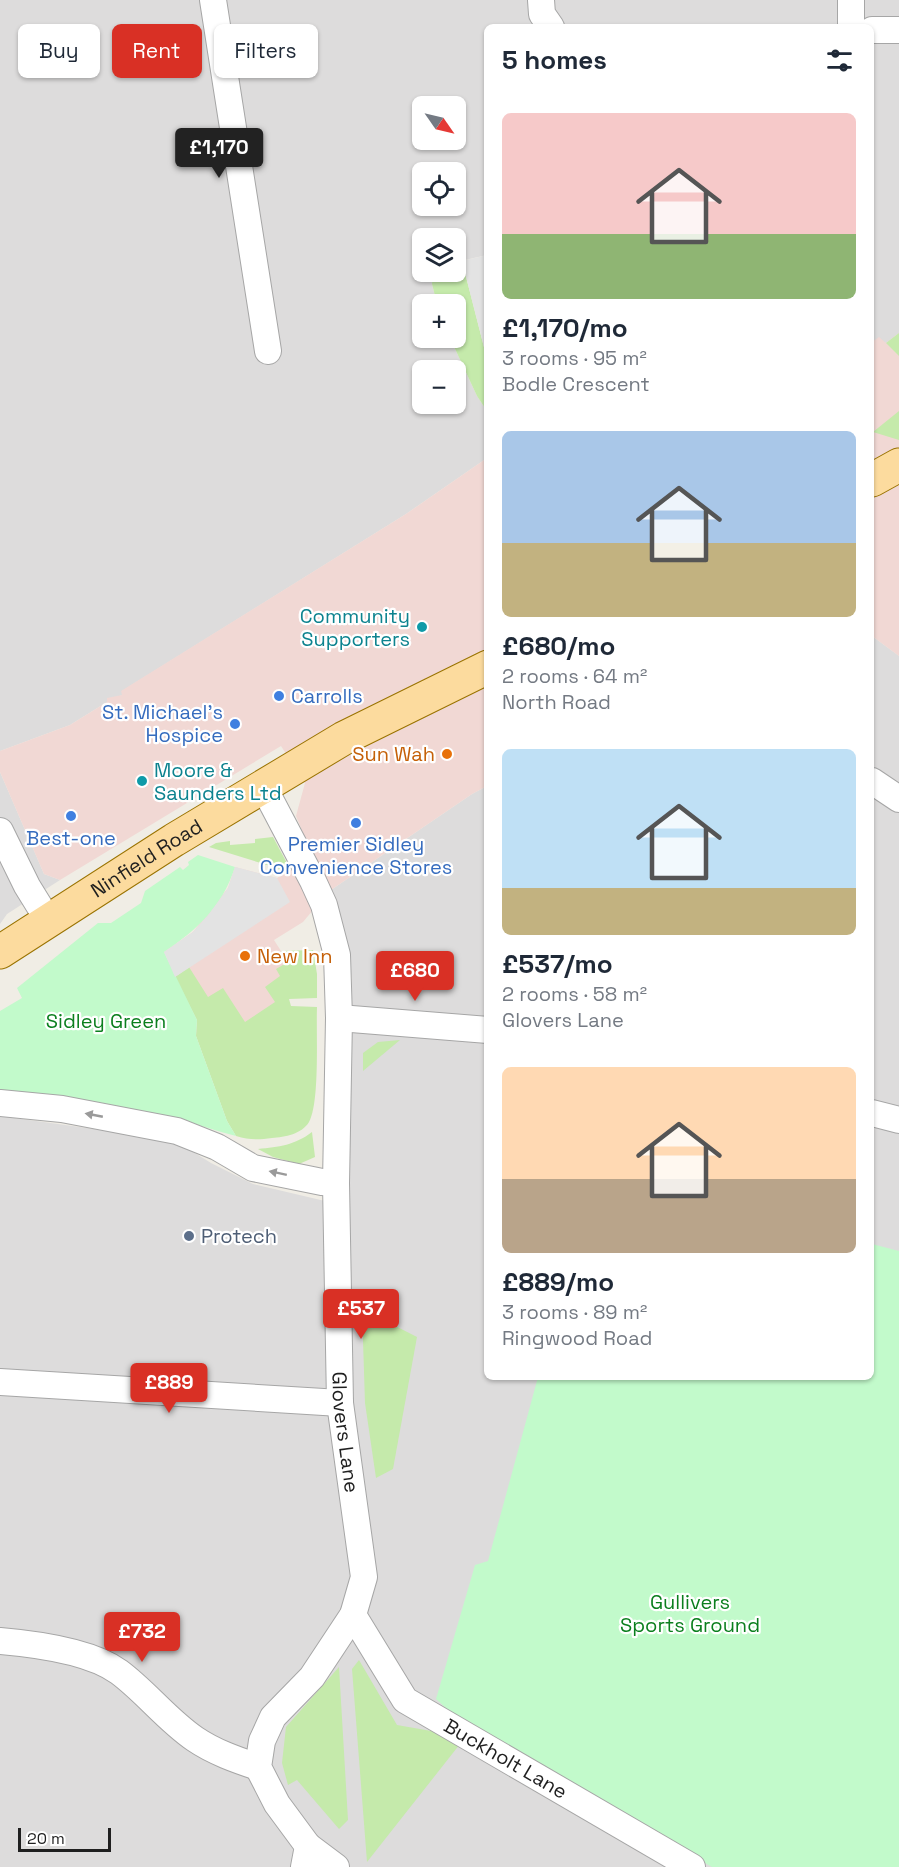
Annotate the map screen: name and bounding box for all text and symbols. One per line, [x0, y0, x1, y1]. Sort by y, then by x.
chip: Buy [18, 24, 100, 78]
chip: Rent [112, 24, 202, 78]
chip: Filters [214, 24, 318, 78]
text: 5 homes [502, 43, 607, 77]
icon: filters [823, 44, 856, 77]
north arrow [412, 96, 466, 150]
map controls [412, 96, 466, 414]
pin: £1,170 [170, 128, 268, 179]
text: £1,170 [189, 134, 249, 160]
icon: home [625, 152, 733, 260]
button: locate [412, 162, 466, 216]
button: layers [412, 228, 466, 282]
button: + [412, 294, 466, 348]
text: £1,170/mo [502, 311, 628, 345]
text: 3 rooms · 95 m² [502, 345, 647, 371]
button: − [412, 360, 466, 414]
text: Bodle Crescent [502, 371, 650, 397]
icon: home [625, 470, 733, 578]
place label: Community Supporters [300, 603, 410, 652]
marker: Community Supporters [415, 620, 429, 634]
text: £680/mo [502, 629, 615, 663]
text: 2 rooms · 64 m² [502, 663, 647, 689]
place label: Carrolls [291, 683, 363, 709]
marker: Carrolls [272, 689, 286, 703]
text: North Road [502, 689, 611, 715]
place label: St. Michael's Hospice [102, 699, 223, 748]
marker: St. Michael's Hospice [228, 717, 242, 731]
place label: Sun Wah [352, 741, 435, 767]
marker: Sun Wah [440, 747, 454, 761]
place label: Moore & Saunders Ltd [154, 757, 282, 806]
marker: Moore & Saunders Ltd [135, 774, 149, 788]
icon: home [625, 788, 733, 896]
marker: Best-one [64, 809, 78, 823]
street label: Ninfield Road [86, 813, 207, 903]
marker: Premier Sidley Convenience Stores [349, 816, 363, 830]
place label: Best-one [26, 825, 116, 851]
place label: Premier Sidley Convenience Stores [260, 831, 452, 880]
place label: New Inn [257, 943, 332, 969]
text: £537/mo [502, 947, 613, 981]
marker: New Inn [238, 949, 252, 963]
pin: £680 [379, 951, 451, 1002]
text: £680 [390, 957, 440, 983]
text: 2 rooms · 58 m² [502, 981, 647, 1007]
text: Glovers Lane [502, 1007, 624, 1033]
park label: Sidley Green [46, 1008, 166, 1034]
icon: home [625, 1106, 733, 1214]
one-way arrow [84, 1110, 103, 1119]
one-way arrow [269, 1168, 288, 1177]
place label: Protech [201, 1223, 277, 1249]
marker: Protech [182, 1229, 196, 1243]
text: £889/mo [502, 1265, 614, 1299]
pin: £537 [325, 1289, 397, 1340]
text: £537 [337, 1295, 385, 1321]
text: 3 rooms · 89 m² [502, 1299, 647, 1325]
text: Ringwood Road [502, 1325, 652, 1351]
pin: £889 [133, 1363, 205, 1414]
text: £889 [144, 1369, 194, 1395]
street label: Glovers Lane [326, 1371, 365, 1494]
park label: Gullivers Sports Ground [620, 1589, 760, 1638]
pin: £732 [106, 1612, 178, 1663]
text: £732 [118, 1618, 166, 1644]
street label: Buckholt Lane [439, 1712, 572, 1805]
scale bar [18, 1825, 111, 1852]
text: 20 m [27, 1828, 65, 1849]

